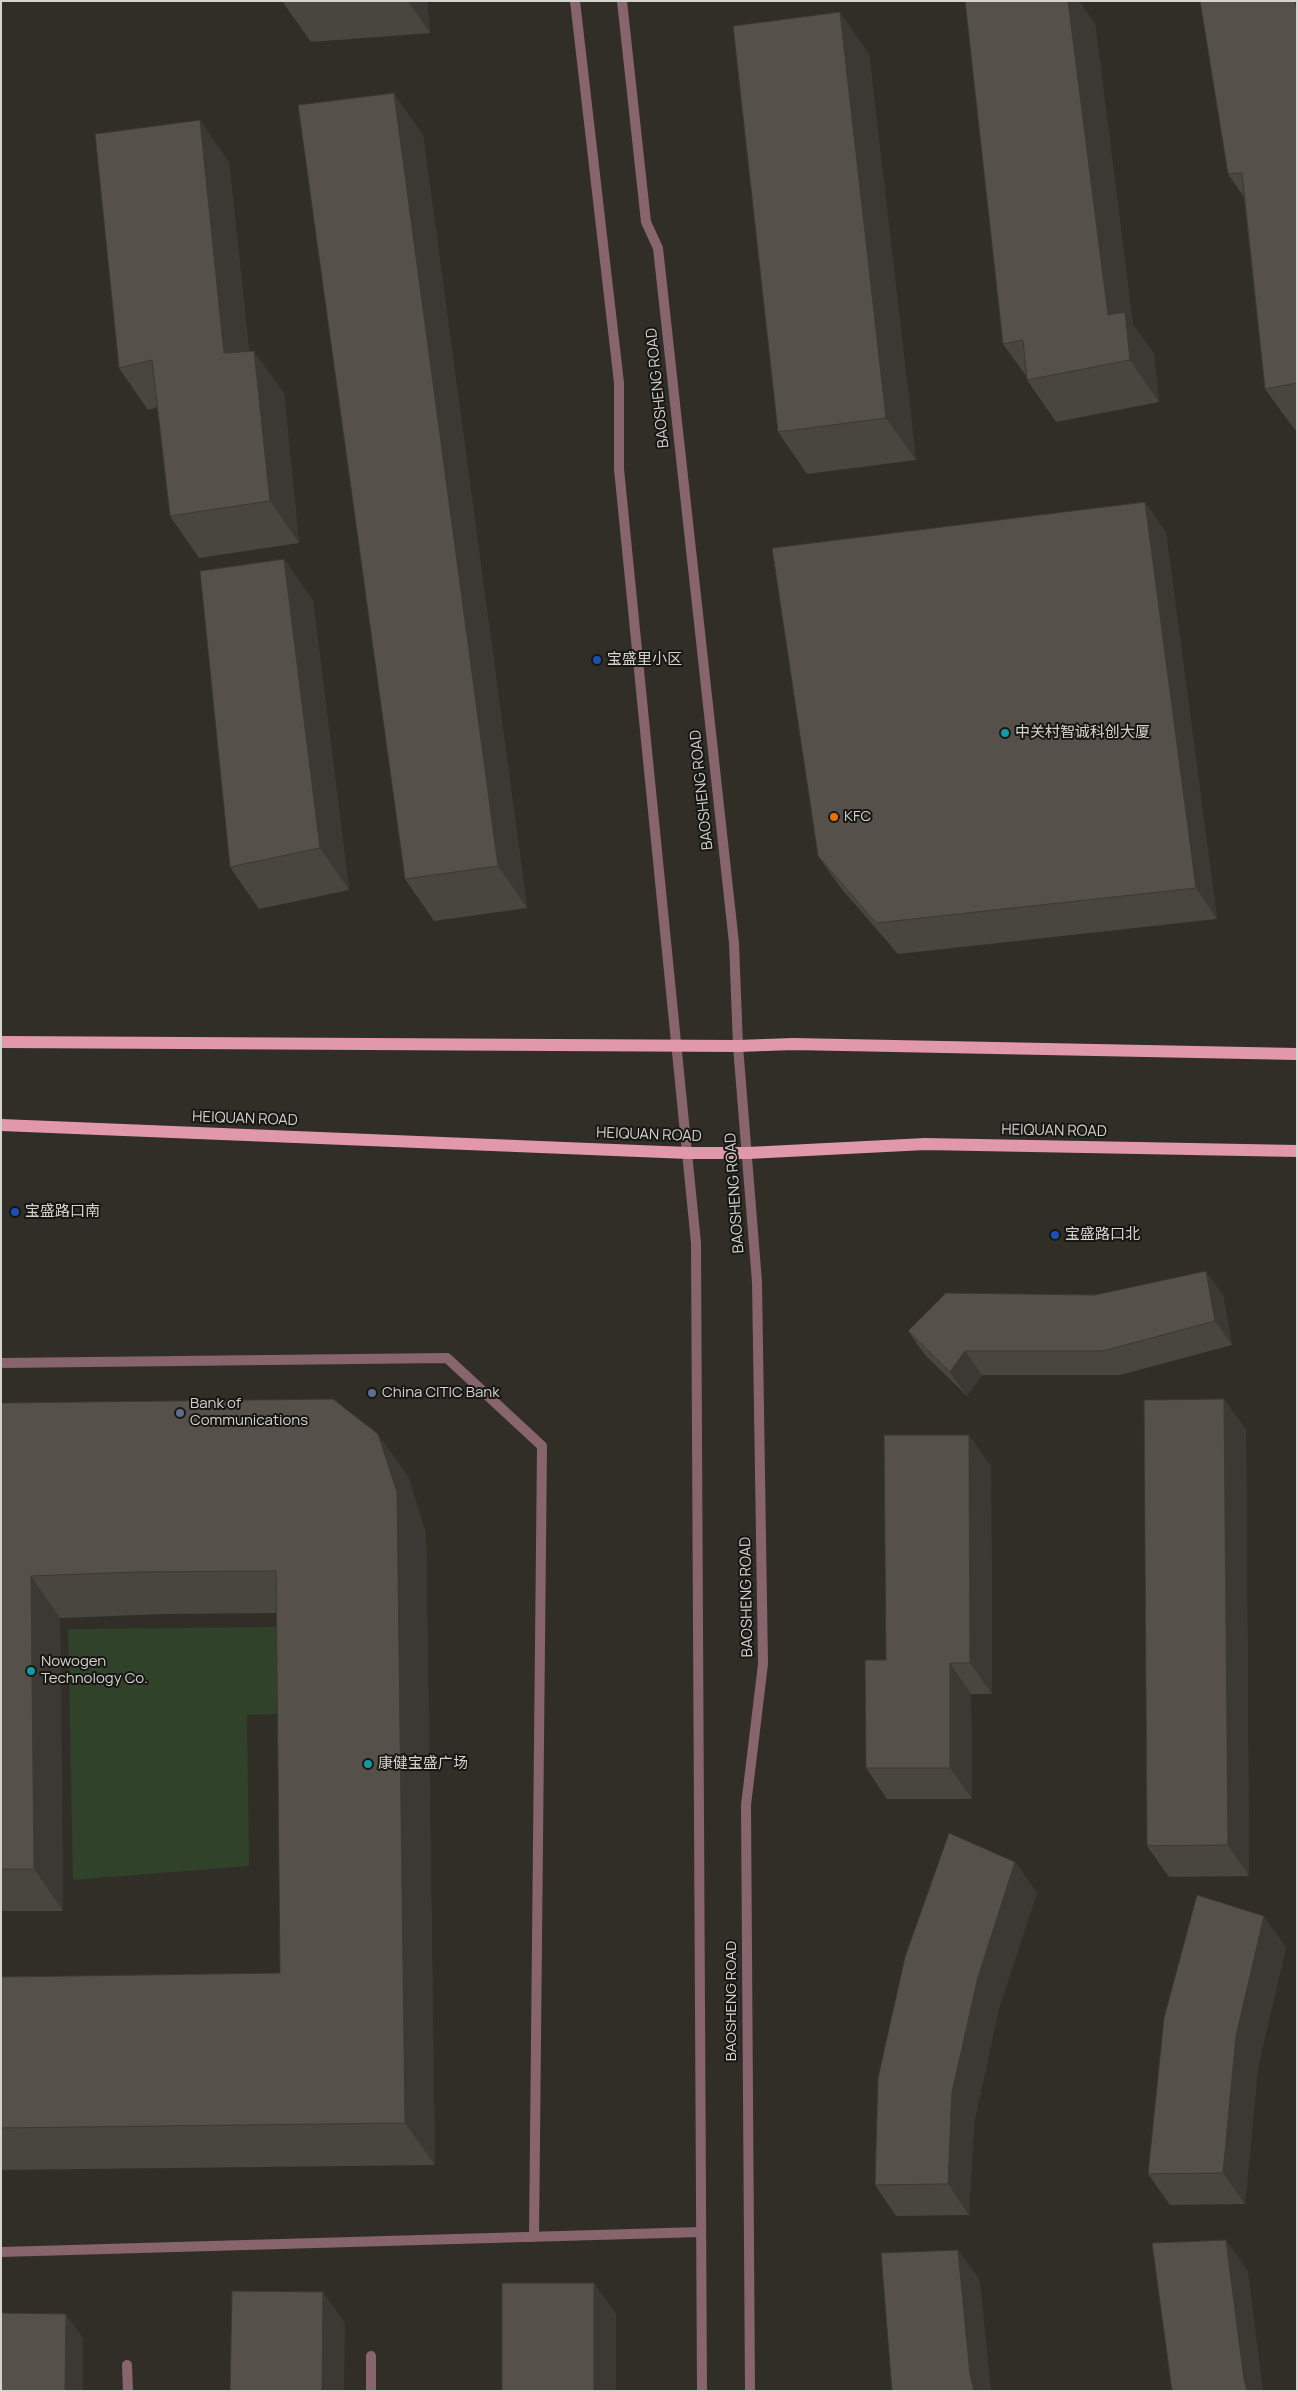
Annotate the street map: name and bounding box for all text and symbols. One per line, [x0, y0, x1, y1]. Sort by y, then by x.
street label: BAOSHENG ROAD [643, 327, 673, 449]
place label: 宝盛里小区 [607, 651, 682, 669]
marker: 宝盛里小区 [591, 654, 603, 666]
place label: 中关村智诚科创大厦 [1015, 724, 1150, 742]
marker: 中关村智诚科创大厦 [999, 727, 1011, 739]
street label: BAOSHENG ROAD [687, 729, 717, 851]
place label: KFC [844, 808, 871, 826]
marker: KFC [828, 811, 840, 823]
street label: HEIQUAN ROAD [192, 1108, 298, 1130]
street label: HEIQUAN ROAD [1001, 1121, 1107, 1141]
street label: HEIQUAN ROAD [596, 1124, 702, 1146]
street label: BAOSHENG ROAD [722, 1132, 748, 1254]
place label: 宝盛路口南 [25, 1203, 100, 1221]
marker: 宝盛路口南 [9, 1206, 21, 1218]
place label: 宝盛路口北 [1065, 1226, 1140, 1244]
marker: 宝盛路口北 [1049, 1229, 1061, 1241]
place label: China CITIC Bank [382, 1384, 500, 1402]
marker: China CITIC Bank [366, 1387, 378, 1399]
place label: Bank of Communications [190, 1395, 308, 1430]
marker: Bank of Communications [174, 1407, 186, 1419]
street label: BAOSHENG ROAD [737, 1536, 757, 1658]
place label: Nowogen Technology Co. [41, 1653, 148, 1688]
marker: Nowogen Technology Co. [25, 1665, 37, 1677]
place label: 康健宝盛广场 [378, 1755, 468, 1773]
marker: 康健宝盛广场 [362, 1758, 374, 1770]
street label: BAOSHENG ROAD [723, 1941, 741, 2061]

